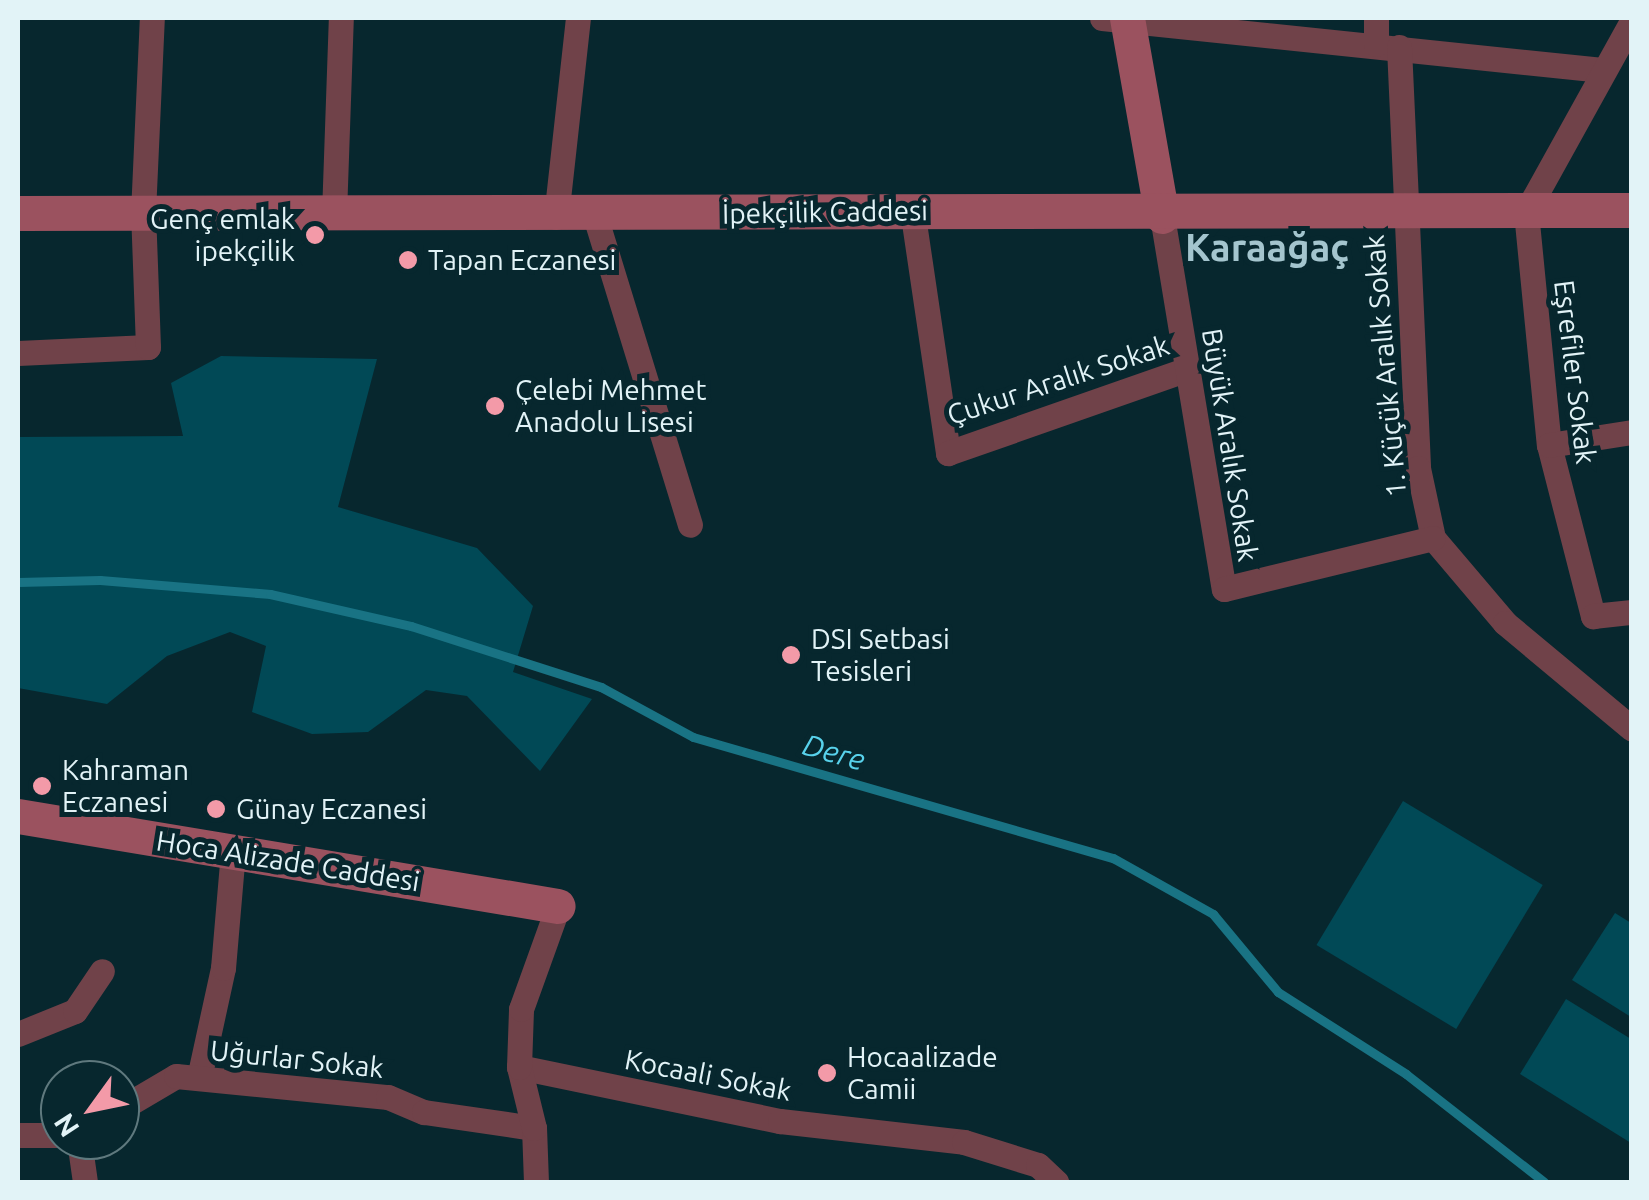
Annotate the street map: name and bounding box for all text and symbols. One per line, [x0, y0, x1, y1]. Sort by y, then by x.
street label: İpekçilik Caddesi [722, 193, 928, 231]
place label: Genç emlak ipekçilik [150, 202, 295, 268]
marker: Genç emlak ipekçilik [304, 224, 326, 246]
district label: Karaağaç [1185, 225, 1349, 271]
street label: 1. Küçük Aralık Sokak [1357, 233, 1413, 499]
place label: Tapan Eczanesi [428, 243, 616, 277]
marker: Tapan Eczanesi [397, 249, 419, 271]
street label: Eşrefiler Sokak [1547, 278, 1603, 466]
street label: Büyük Aralık Sokak [1195, 326, 1265, 564]
street label: Çukur Aralık Sokak [943, 328, 1173, 432]
place label: Çelebi Mehmet Anadolu Lisesi [515, 373, 706, 439]
marker: Çelebi Mehmet Anadolu Lisesi [484, 395, 506, 417]
place label: DSI Setbasi Tesisleri [811, 622, 950, 688]
marker: DSI Setbasi Tesisleri [780, 644, 802, 666]
water label: Dere [799, 726, 869, 778]
place label: Kahraman Eczanesi [62, 753, 189, 819]
marker: Kahraman Eczanesi [31, 775, 53, 797]
place label: Günay Eczanesi [236, 792, 427, 826]
marker: Günay Eczanesi [205, 798, 227, 820]
street label: Hoca Alizade Caddesi [154, 824, 422, 898]
street label: Uğurlar Sokak [209, 1033, 385, 1085]
place label: Hocaalizade Camii [847, 1040, 998, 1106]
street label: Kocaali Sokak [622, 1042, 794, 1108]
north arrow [40, 1060, 140, 1160]
marker: Hocaalizade Camii [816, 1062, 838, 1084]
text: N [47, 1108, 85, 1143]

